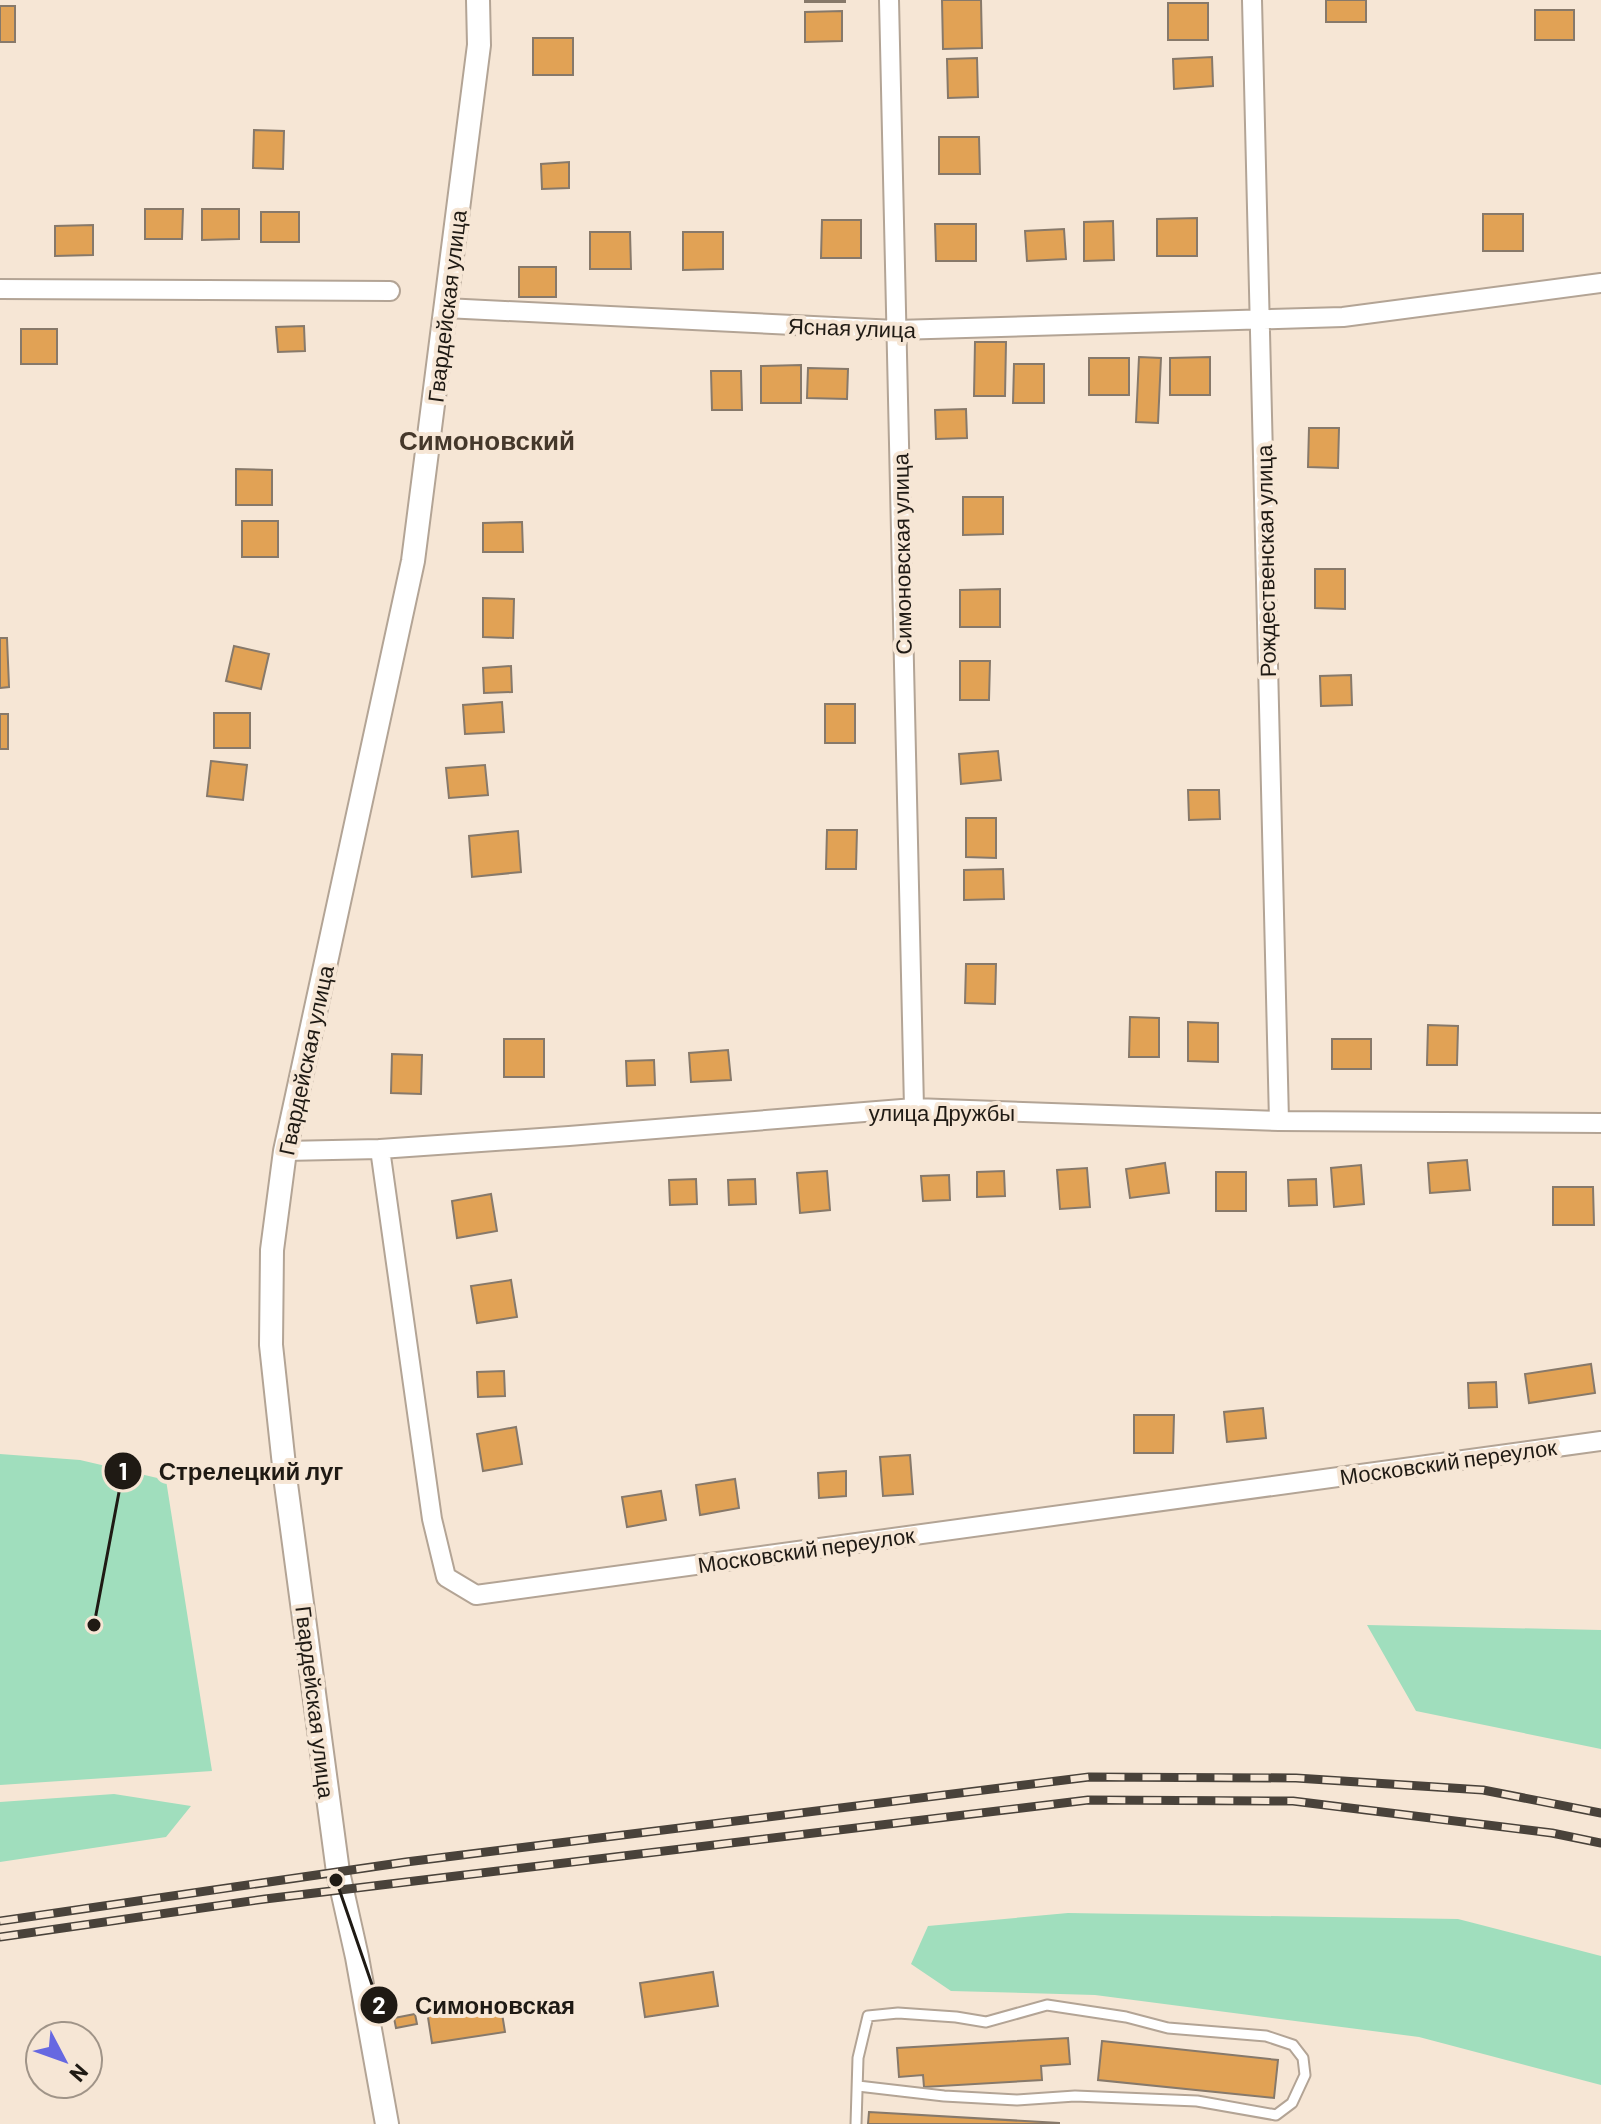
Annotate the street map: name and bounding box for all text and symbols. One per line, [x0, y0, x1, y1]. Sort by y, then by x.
street label: Гвардейская улица [421, 208, 472, 404]
street label: Ясная улица [788, 312, 917, 343]
district label: Симоновский [399, 424, 575, 455]
street label: Рождественская улица [1250, 444, 1281, 677]
street label: Симоновская улица [886, 452, 917, 655]
street label: Гвардейская улица [272, 962, 339, 1158]
street label: улица Дружбы [869, 1099, 1015, 1126]
street label: Московский переулок [1338, 1433, 1559, 1490]
callout: Стрелецкий луг [103, 1447, 359, 1495]
text: 1 [119, 1456, 127, 1485]
text: Стрелецкий луг [159, 1456, 343, 1485]
street label: Московский переулок [696, 1521, 917, 1578]
street label: Гвардейская улица [290, 1604, 341, 1801]
callout: Симоновская [359, 1981, 591, 2029]
text: 2 [372, 1990, 386, 2019]
text: Симоновская [415, 1990, 575, 2019]
north arrow [24, 2020, 104, 2100]
text: N [65, 2060, 94, 2088]

